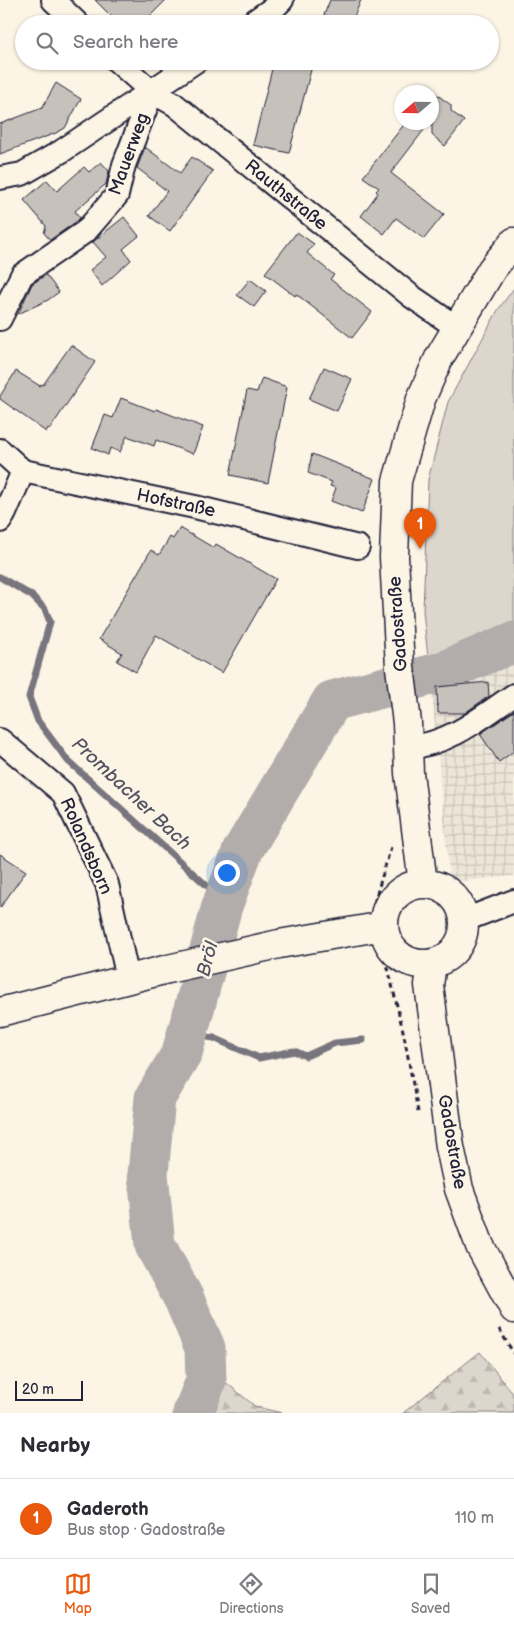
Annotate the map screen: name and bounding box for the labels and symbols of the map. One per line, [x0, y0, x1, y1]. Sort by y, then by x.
north arrow [394, 85, 439, 130]
street label: Mauerweg [104, 110, 154, 198]
street label: Rauthstraße [241, 155, 332, 235]
street label: Hofstraße [135, 484, 218, 522]
pin: 1 [404, 508, 436, 549]
street label: Gadostraße [384, 575, 412, 672]
water label: Prombacher Bach [67, 733, 195, 855]
street label: Rolandsborn [55, 794, 117, 898]
your location [214, 860, 240, 886]
water label: Bröl [192, 938, 224, 979]
street label: Gadostraße [433, 1093, 471, 1191]
scale bar [15, 1378, 82, 1401]

